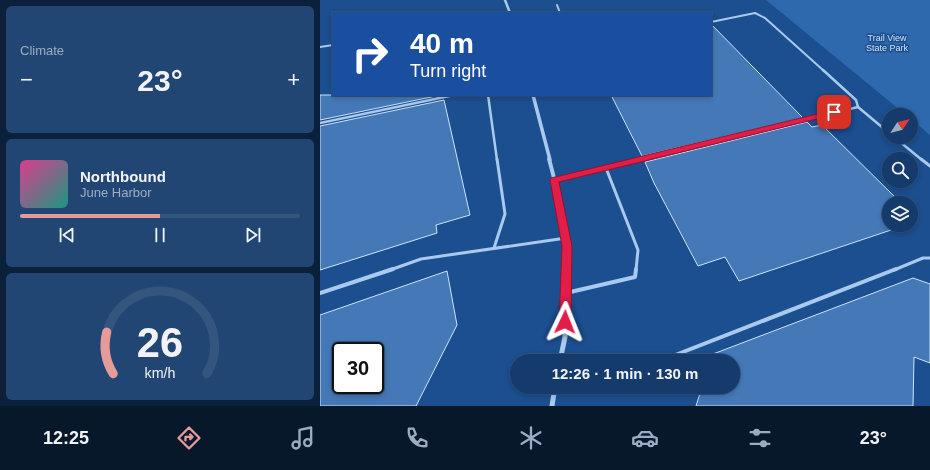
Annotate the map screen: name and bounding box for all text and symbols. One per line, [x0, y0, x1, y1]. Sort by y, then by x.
icon: right [344, 28, 396, 80]
text: 40 m [410, 28, 474, 59]
park label: Trail View State Park [866, 33, 909, 53]
text: Climate [20, 43, 64, 58]
text: Turn right [410, 61, 486, 81]
text: 23° [137, 64, 183, 97]
text: − [20, 67, 33, 92]
text: + [287, 67, 300, 92]
pin [817, 95, 851, 129]
icon: arrive [823, 101, 845, 123]
north arrow [882, 108, 918, 144]
map controls [882, 108, 918, 232]
button: search [882, 152, 918, 188]
text: Northbound [80, 168, 166, 185]
text: June Harbor [80, 185, 152, 200]
button: layers [882, 196, 918, 232]
icon: previous [56, 224, 78, 246]
icon: pause [149, 224, 171, 246]
icon: next [242, 224, 264, 246]
position arrow [544, 301, 586, 343]
text: 26 [137, 319, 183, 366]
speed limit sign: 30 [332, 342, 384, 394]
text: km/h [145, 365, 176, 381]
text: 12:26 · 1 min · 130 m [552, 365, 698, 382]
icon: directions [175, 424, 203, 452]
icon: music [289, 424, 317, 452]
icon: phone [403, 424, 431, 452]
icon: climate [517, 424, 545, 452]
icon: car [631, 424, 659, 452]
icon: filters [746, 424, 774, 452]
text: 12:25 [43, 428, 89, 448]
text: 23° [860, 428, 887, 448]

